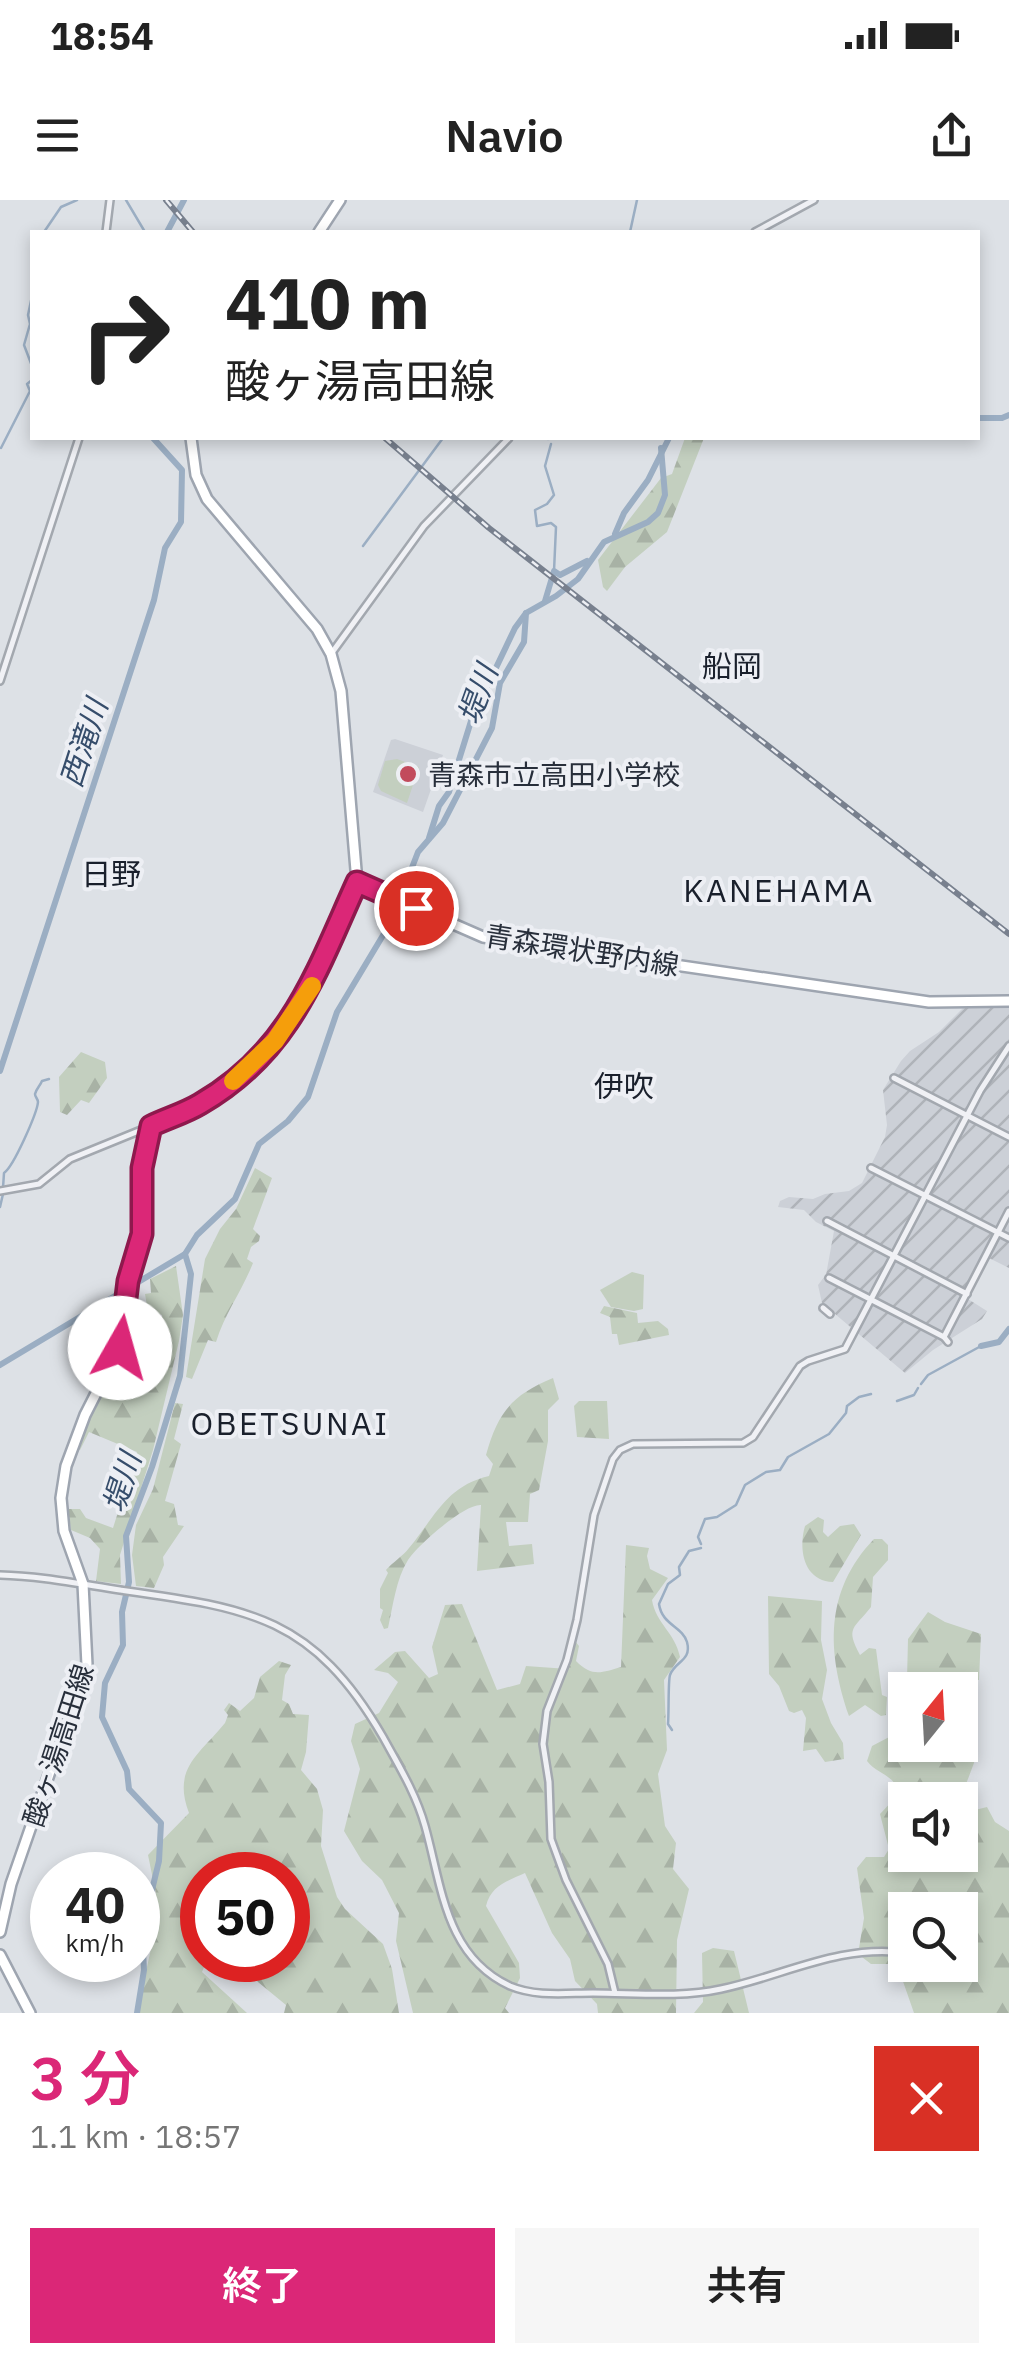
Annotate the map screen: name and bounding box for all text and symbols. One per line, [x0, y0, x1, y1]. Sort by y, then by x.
text: 18:54 [50, 11, 154, 60]
text: Navio [445, 106, 564, 164]
icon: menu [30, 108, 85, 163]
icon: share [924, 108, 979, 163]
text: 410 m [225, 257, 430, 348]
icon: right [60, 270, 190, 400]
text: 酸ヶ湯高田線 [225, 351, 495, 409]
district label: 船岡 [702, 646, 762, 685]
water label: 堤川 [448, 656, 507, 729]
water label: 西滝川 [51, 691, 116, 792]
place label: 青森市立高田小学校 [428, 756, 680, 793]
marker: 青森市立高田小学校 [397, 763, 419, 785]
district label: 日野 [81, 854, 141, 893]
pin [374, 866, 459, 951]
district label: KANEHAMA [683, 869, 875, 911]
icon: arrive [389, 881, 444, 936]
street label: 青森環状野内線 [482, 916, 682, 984]
district label: 伊吹 [594, 1066, 654, 1105]
position arrow [68, 1296, 172, 1400]
district label: OBETSUNAI [191, 1402, 389, 1444]
water label: 堤川 [93, 1445, 150, 1517]
street label: 酸ヶ湯高田線 [14, 1659, 102, 1831]
north arrow [888, 1672, 978, 1762]
map controls [888, 1672, 978, 1982]
button: sound [888, 1782, 978, 1872]
speed limit sign: 50 [180, 1852, 310, 1982]
text: 40 [65, 1872, 125, 1937]
button: search [888, 1892, 978, 1982]
text: km/h [66, 1926, 124, 1959]
text: 3 分 [30, 2038, 140, 2117]
button: close [874, 2046, 979, 2151]
text: 1.1 km · 18:57 [30, 2115, 241, 2157]
button: 終了 [30, 2228, 495, 2343]
button: 共有 [515, 2228, 979, 2343]

